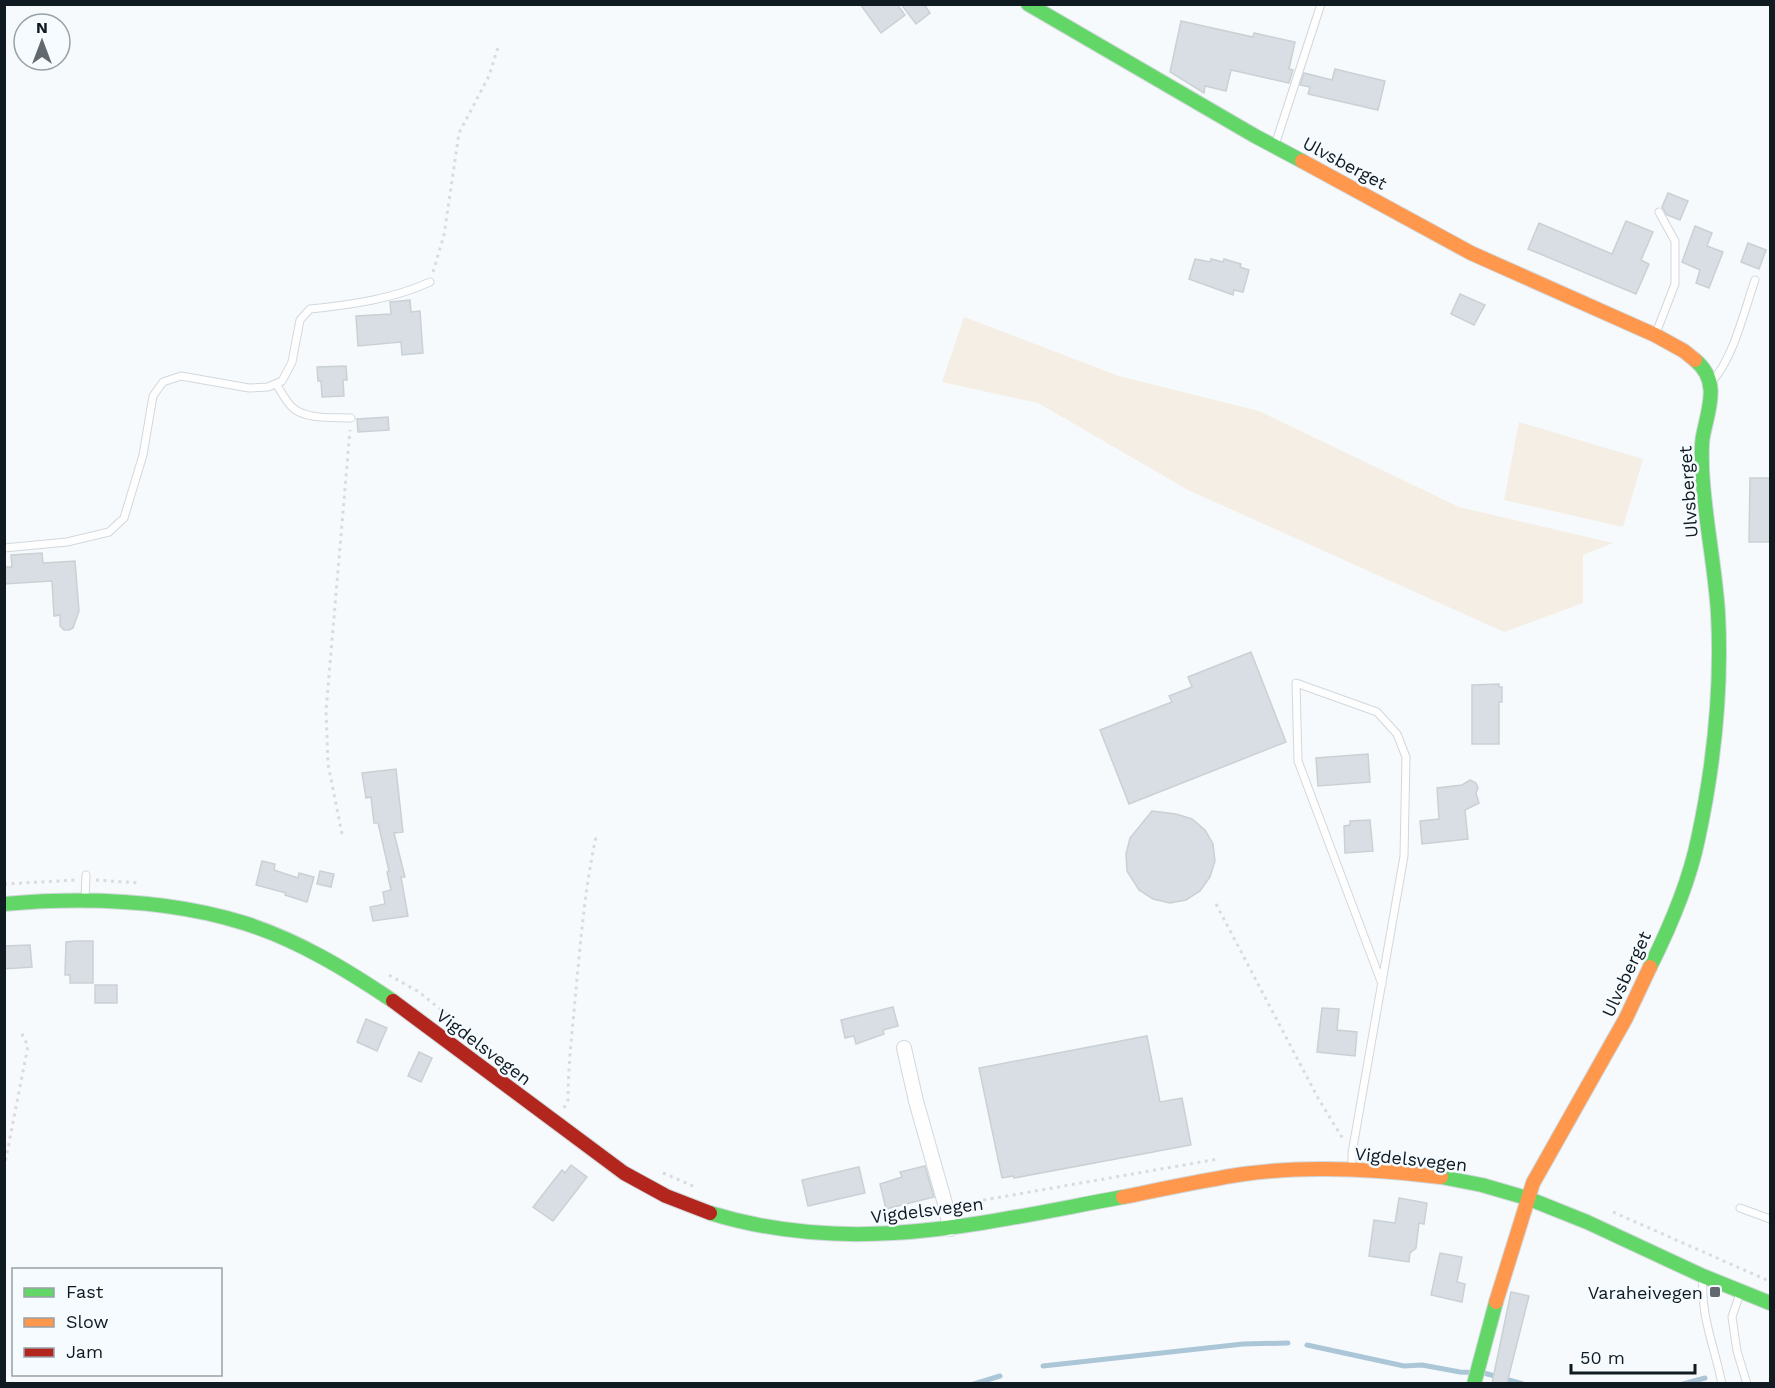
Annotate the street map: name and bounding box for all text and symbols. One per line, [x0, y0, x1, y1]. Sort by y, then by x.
north arrow [12, 12, 72, 72]
text: N [36, 18, 48, 37]
street label: Ulvsberget [1299, 132, 1391, 194]
street label: Ulvsberget [1674, 445, 1702, 539]
street label: Ulvsberget [1597, 927, 1655, 1020]
street label: Vigdelsvegen [432, 1005, 536, 1089]
street label: Vigdelsvegen [1354, 1143, 1468, 1175]
street label: Vigdelsvegen [869, 1193, 985, 1227]
legend [12, 1268, 222, 1376]
text: Fast [66, 1281, 104, 1302]
place label: Varaheivegen [1588, 1282, 1703, 1303]
marker: Varaheivegen [1708, 1285, 1722, 1299]
text: Slow [66, 1311, 109, 1332]
scale bar [1571, 1337, 1696, 1375]
text: Jam [66, 1341, 103, 1362]
text: 50 m [1580, 1347, 1625, 1368]

